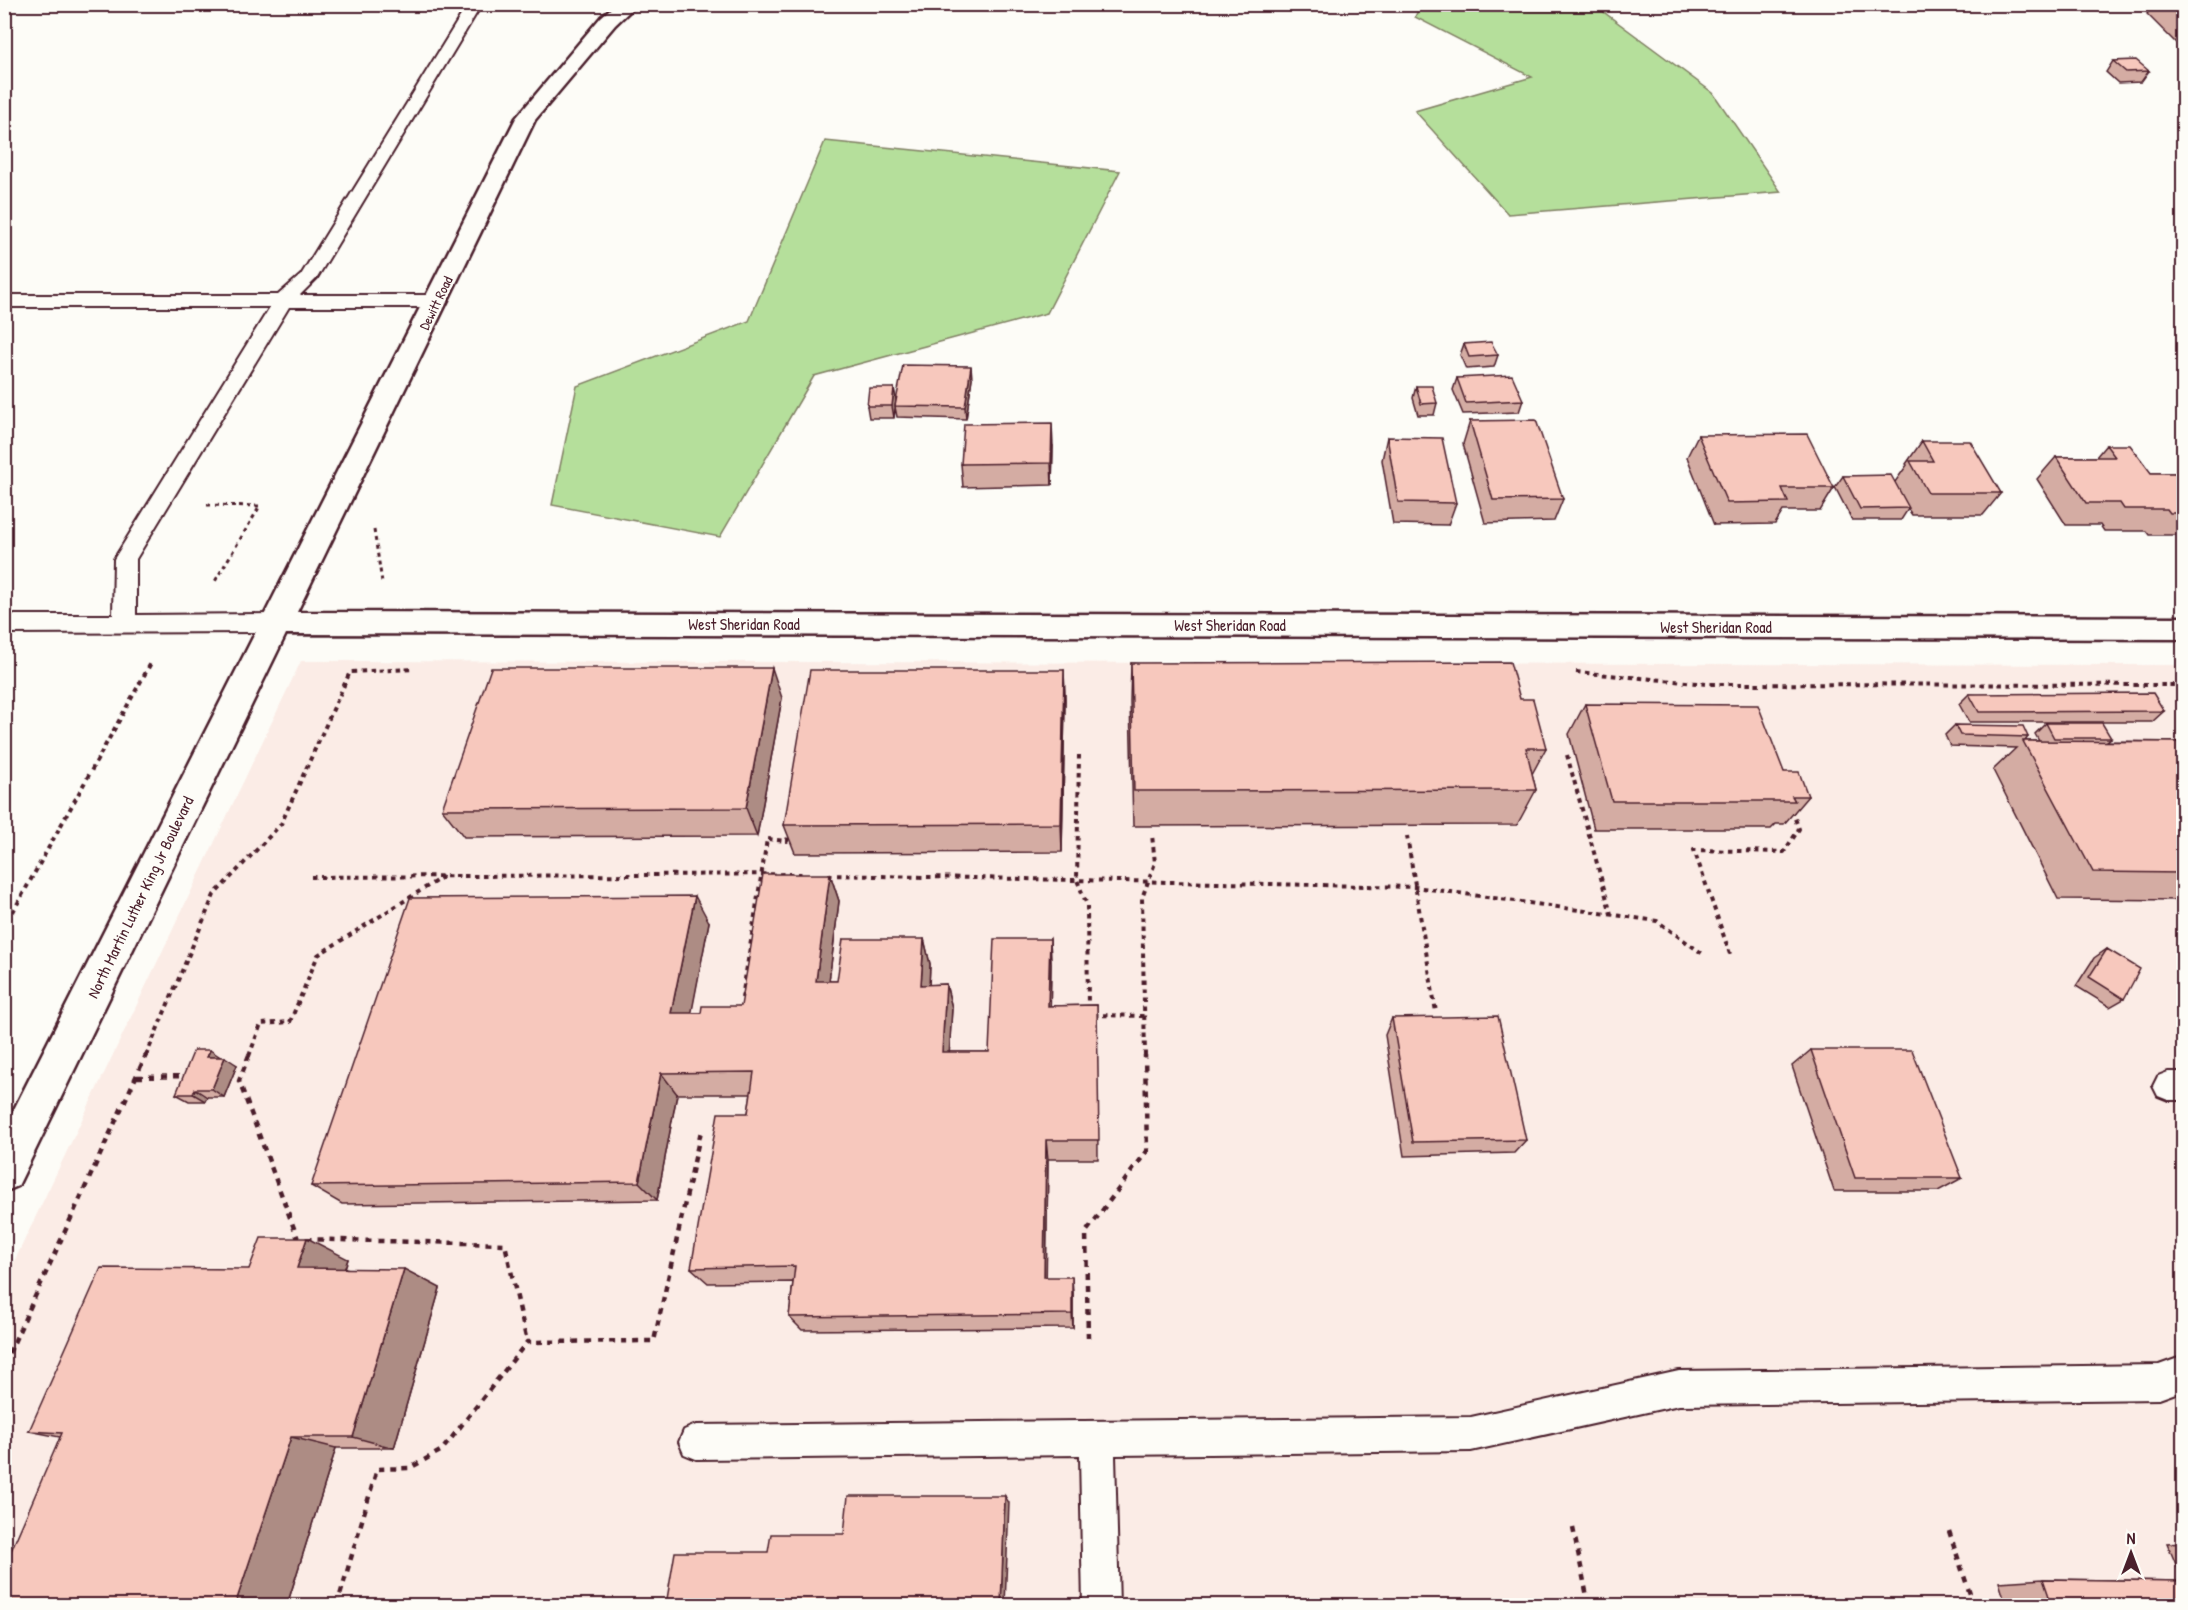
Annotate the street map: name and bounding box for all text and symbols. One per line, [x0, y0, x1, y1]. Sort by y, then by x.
street label: Dewitt Road [414, 272, 457, 333]
street label: West Sheridan Road [688, 613, 800, 635]
street label: West Sheridan Road [1174, 614, 1286, 636]
street label: West Sheridan Road [1660, 616, 1772, 638]
street label: North Martin Luther King Jr Boulevard [81, 792, 199, 1002]
north arrow [2101, 1523, 2161, 1583]
text: N [2127, 1527, 2136, 1549]

